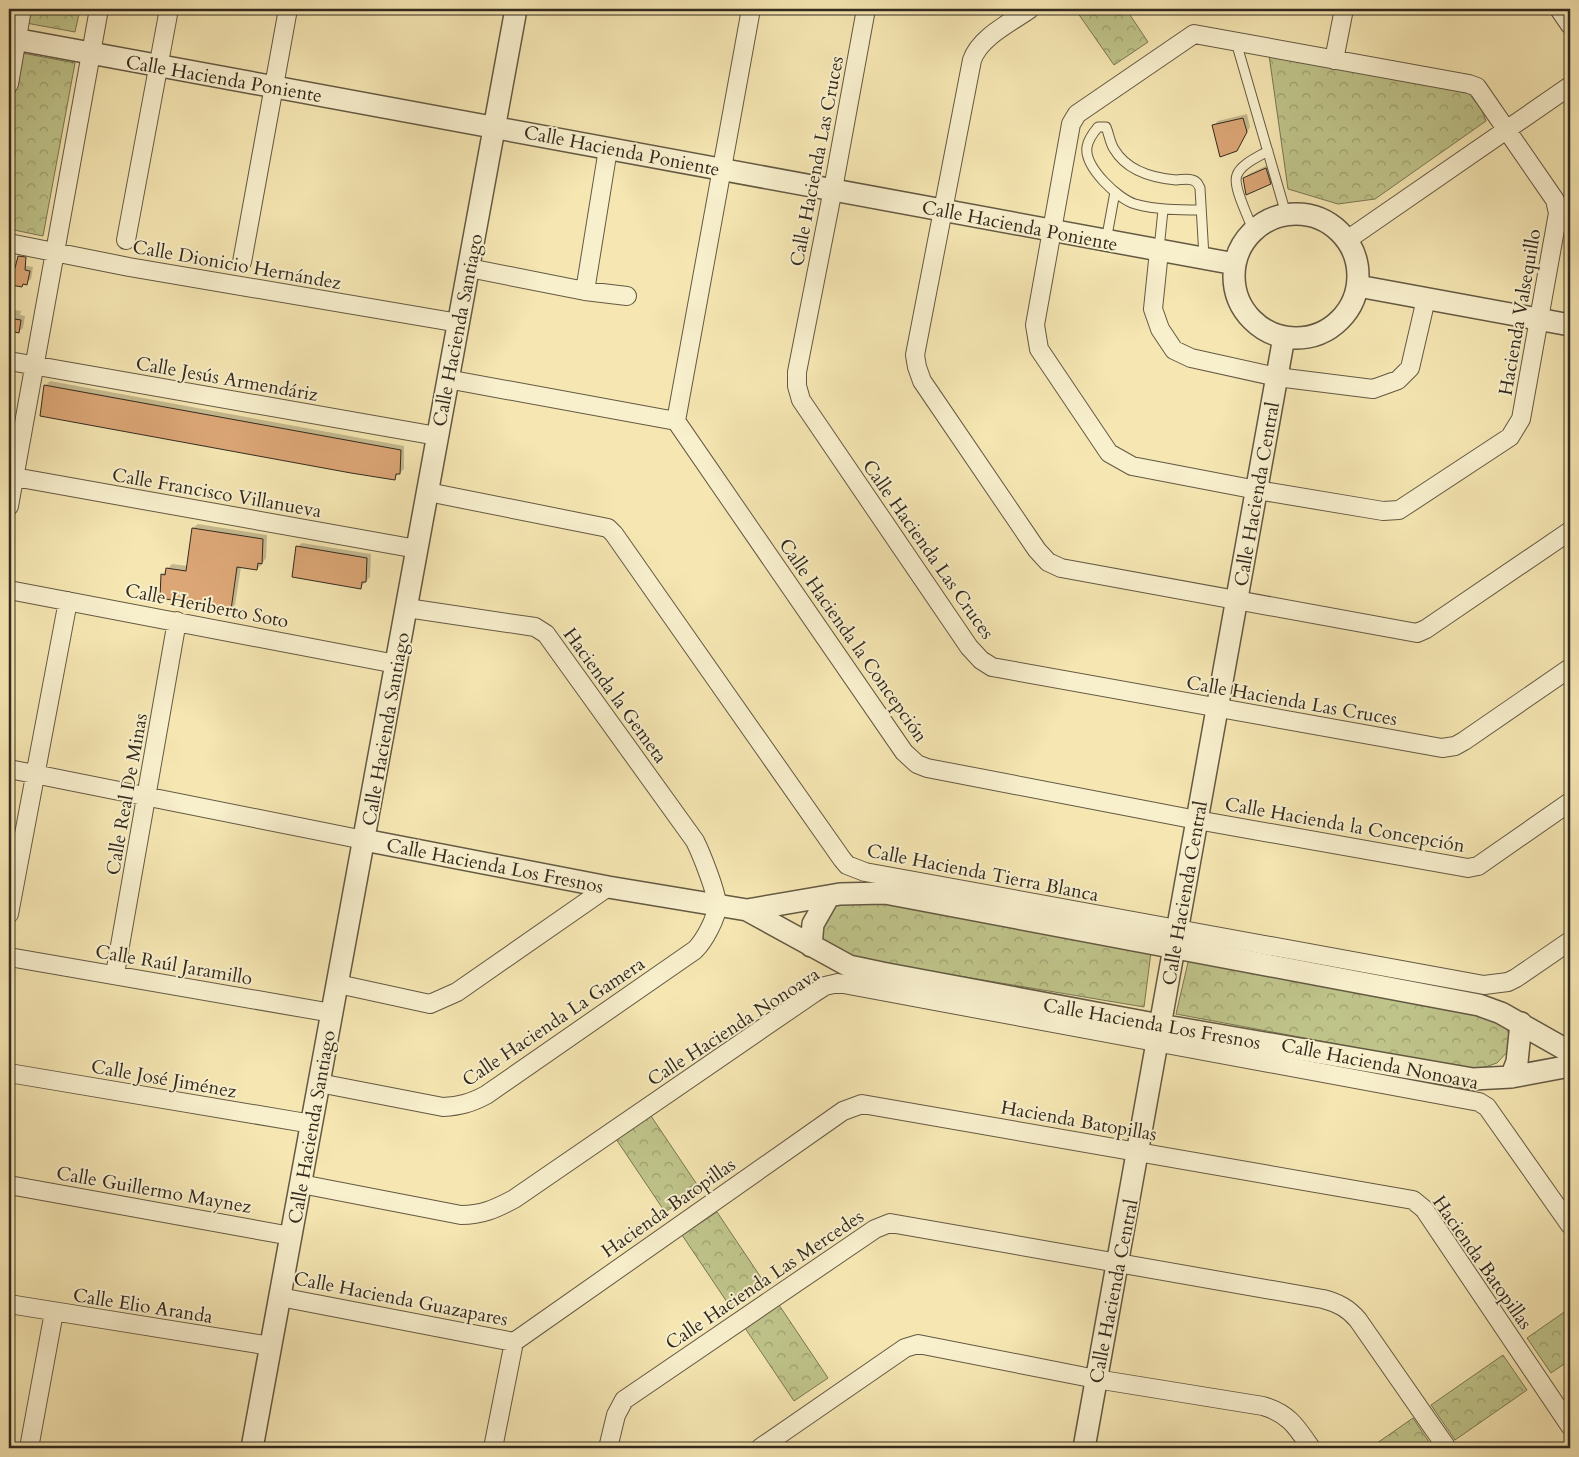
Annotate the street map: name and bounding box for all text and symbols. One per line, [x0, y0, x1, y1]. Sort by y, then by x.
street label: Calle Hacienda Poniente [124, 49, 324, 109]
street label: Calle Hacienda Las Cruces [784, 54, 850, 269]
street label: Calle Hacienda Poniente [522, 119, 722, 183]
street label: Calle Hacienda Poniente [920, 194, 1120, 258]
street label: Hacienda Valsequillo [1493, 227, 1547, 398]
street label: Calle Hacienda Santiago [427, 231, 489, 429]
street label: Calle Dionicio Hernández [131, 234, 344, 296]
street label: Calle Jesús Armendáriz [134, 350, 320, 408]
street label: Calle Hacienda Central [1228, 400, 1286, 589]
street label: Calle Hacienda Las Cruces [856, 455, 1000, 645]
street label: Calle Francisco Villanueva [110, 462, 324, 524]
street label: Calle Hacienda la Concepción [773, 533, 934, 748]
street label: Calle Heriberto Soto [123, 577, 291, 635]
street label: Hacienda la Gemeta [557, 623, 673, 769]
street label: Calle Hacienda Santiago [356, 630, 416, 828]
street label: Calle Hacienda Las Cruces [1184, 670, 1399, 732]
street label: Calle Real De Minas [100, 711, 154, 877]
street label: Calle Hacienda la Concepción [1223, 791, 1467, 859]
street label: Calle Hacienda Central [1156, 799, 1214, 988]
street label: Calle Hacienda Los Fresnos [384, 832, 606, 900]
street label: Calle Hacienda Tierra Blanca [865, 838, 1101, 908]
street label: Calle Raúl Jaramillo [93, 938, 254, 992]
street label: Calle Hacienda La Gamera [457, 951, 650, 1093]
street label: Calle Hacienda Nonoava [642, 961, 825, 1092]
street label: Calle Hacienda Los Fresnos [1041, 992, 1263, 1056]
street label: Calle Hacienda Santiago [282, 1028, 342, 1226]
street label: Calle Hacienda Nonoava [1279, 1032, 1481, 1096]
street label: Calle José Jiménez [89, 1053, 239, 1105]
street label: Hacienda Batopillas [999, 1094, 1159, 1148]
street label: Hacienda Batopillas [596, 1152, 741, 1264]
street label: Calle Guillermo Maynez [54, 1160, 254, 1220]
street label: Hacienda Batopillas [1426, 1190, 1538, 1335]
street label: Calle Hacienda Central [1083, 1197, 1145, 1385]
street label: Calle Hacienda Las Mercedes [660, 1204, 869, 1356]
street label: Calle Hacienda Guazapares [291, 1265, 510, 1333]
street label: Calle Elio Aranda [71, 1282, 215, 1330]

